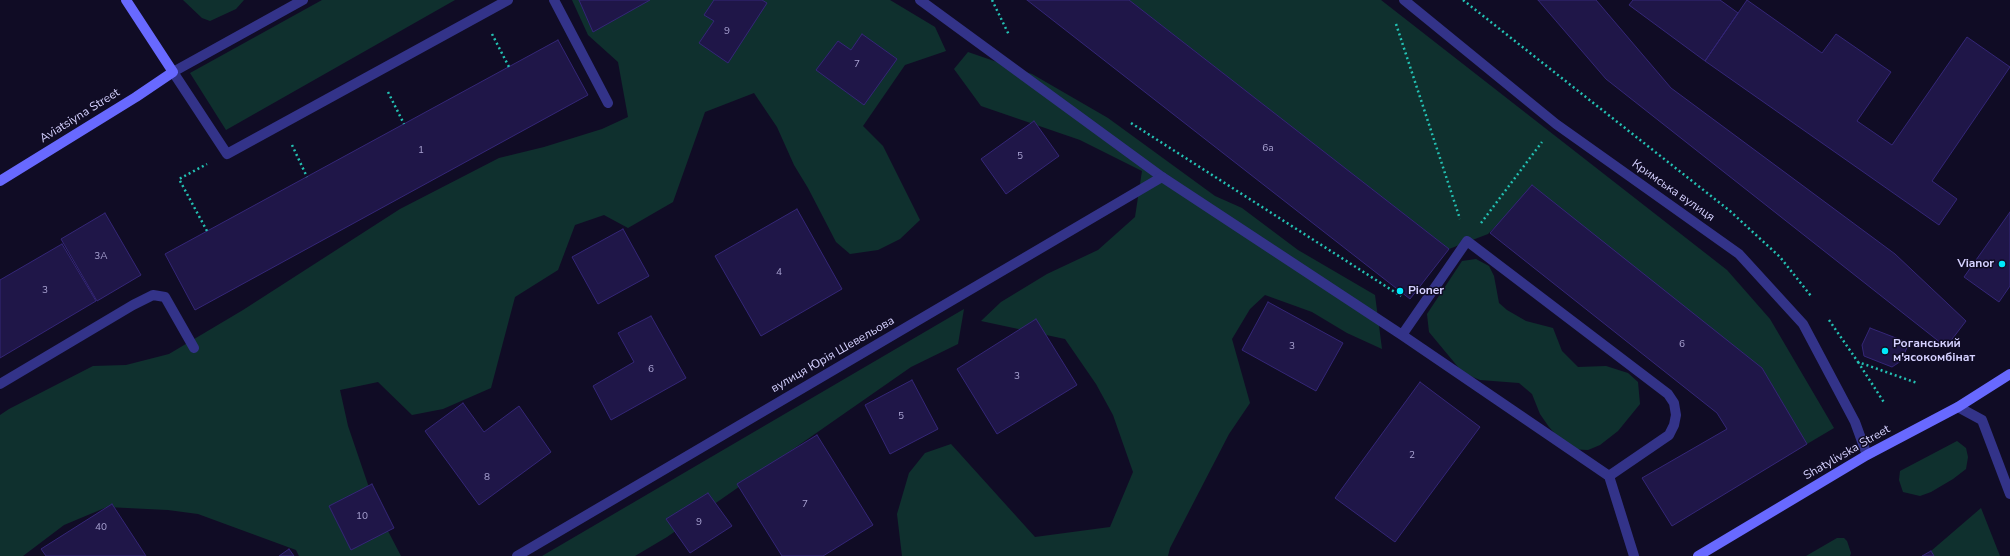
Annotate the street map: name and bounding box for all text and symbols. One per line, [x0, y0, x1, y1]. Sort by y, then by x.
house number: 9 [724, 26, 730, 38]
house number: 7 [854, 59, 860, 71]
street label: Aviatsiyna Street [37, 86, 123, 146]
house number: 6а [1262, 143, 1274, 155]
house number: 1 [418, 145, 424, 157]
house number: 5 [1017, 151, 1023, 163]
street label: Кримська вулиця [1629, 157, 1717, 225]
house number: 3А [94, 251, 108, 263]
place label: Vianor [1957, 257, 1994, 271]
marker: Vianor [1997, 259, 2007, 269]
house number: 4 [776, 267, 782, 279]
place label: Pioner [1408, 284, 1444, 298]
house number: 3 [42, 285, 48, 297]
marker: Pioner [1395, 286, 1405, 296]
street label: вулиця Юрія Шевельова [769, 314, 897, 396]
place label: Роганський м'ясокомбінат [1893, 337, 1975, 365]
house number: 6 [1679, 339, 1685, 351]
house number: 3 [1289, 341, 1295, 353]
marker: Роганський м'ясокомбінат [1880, 346, 1890, 356]
house number: 6 [648, 364, 654, 376]
house number: 3 [1014, 371, 1020, 383]
house number: 5 [898, 411, 904, 423]
street label: Shatylivska Street [1801, 422, 1893, 484]
house number: 2 [1409, 450, 1415, 462]
house number: 8 [484, 472, 490, 484]
house number: 7 [802, 499, 808, 511]
house number: 10 [356, 511, 368, 523]
house number: 9 [696, 517, 702, 529]
house number: 40 [95, 522, 107, 534]

